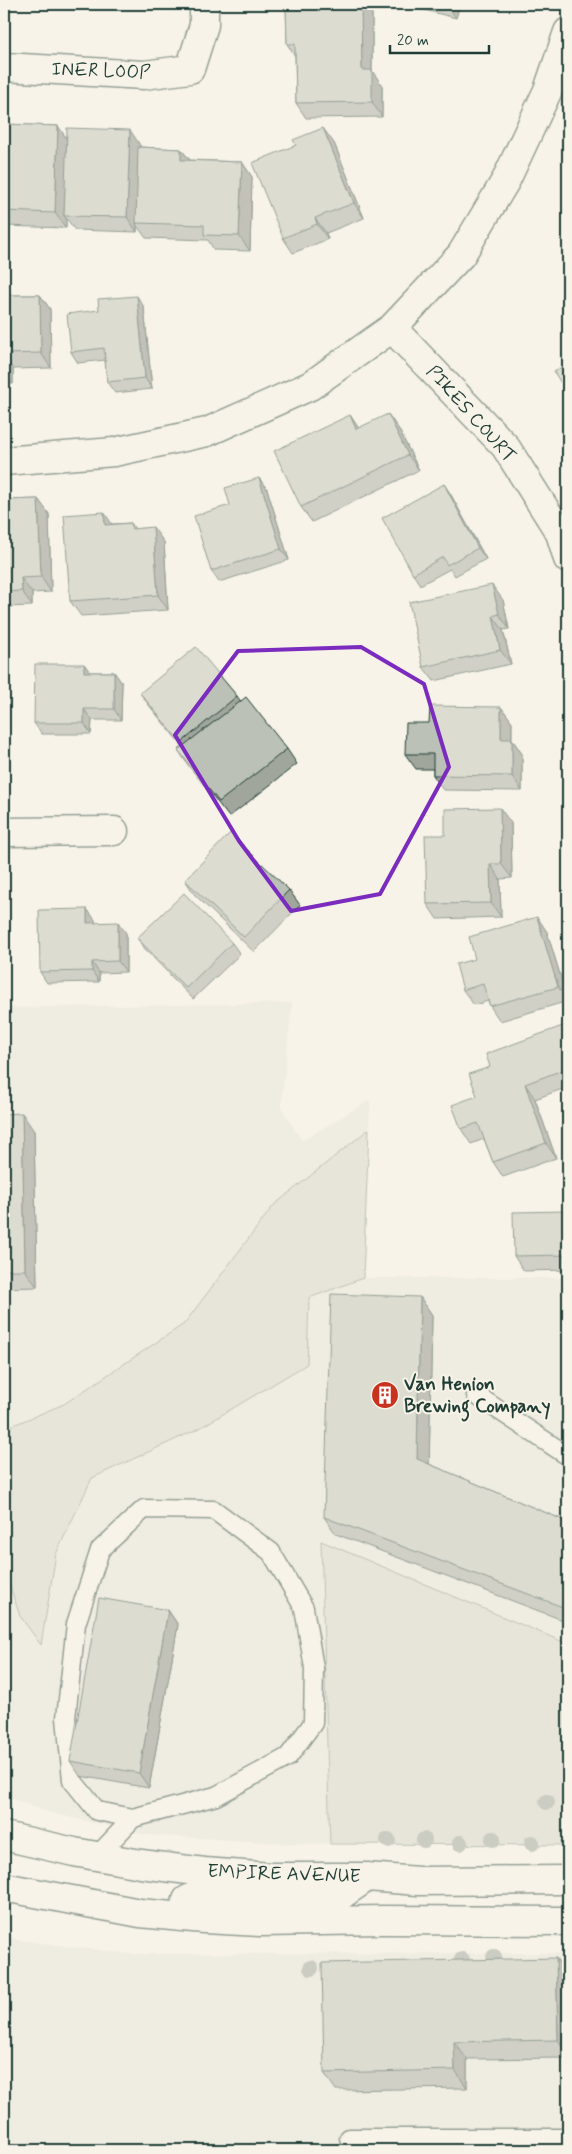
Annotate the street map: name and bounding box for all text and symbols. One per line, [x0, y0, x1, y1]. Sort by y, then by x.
scale bar [390, 22, 488, 54]
text: 20 m [397, 31, 429, 51]
street label: INER LOOP [51, 57, 152, 85]
street label: PIKES COURT [420, 360, 522, 468]
place label: Van Henion Brewing Company [404, 1372, 550, 1422]
building icon: Van Henion Brewing Company [370, 1380, 400, 1410]
street label: EMPIRE AVENUE [207, 1859, 361, 1889]

